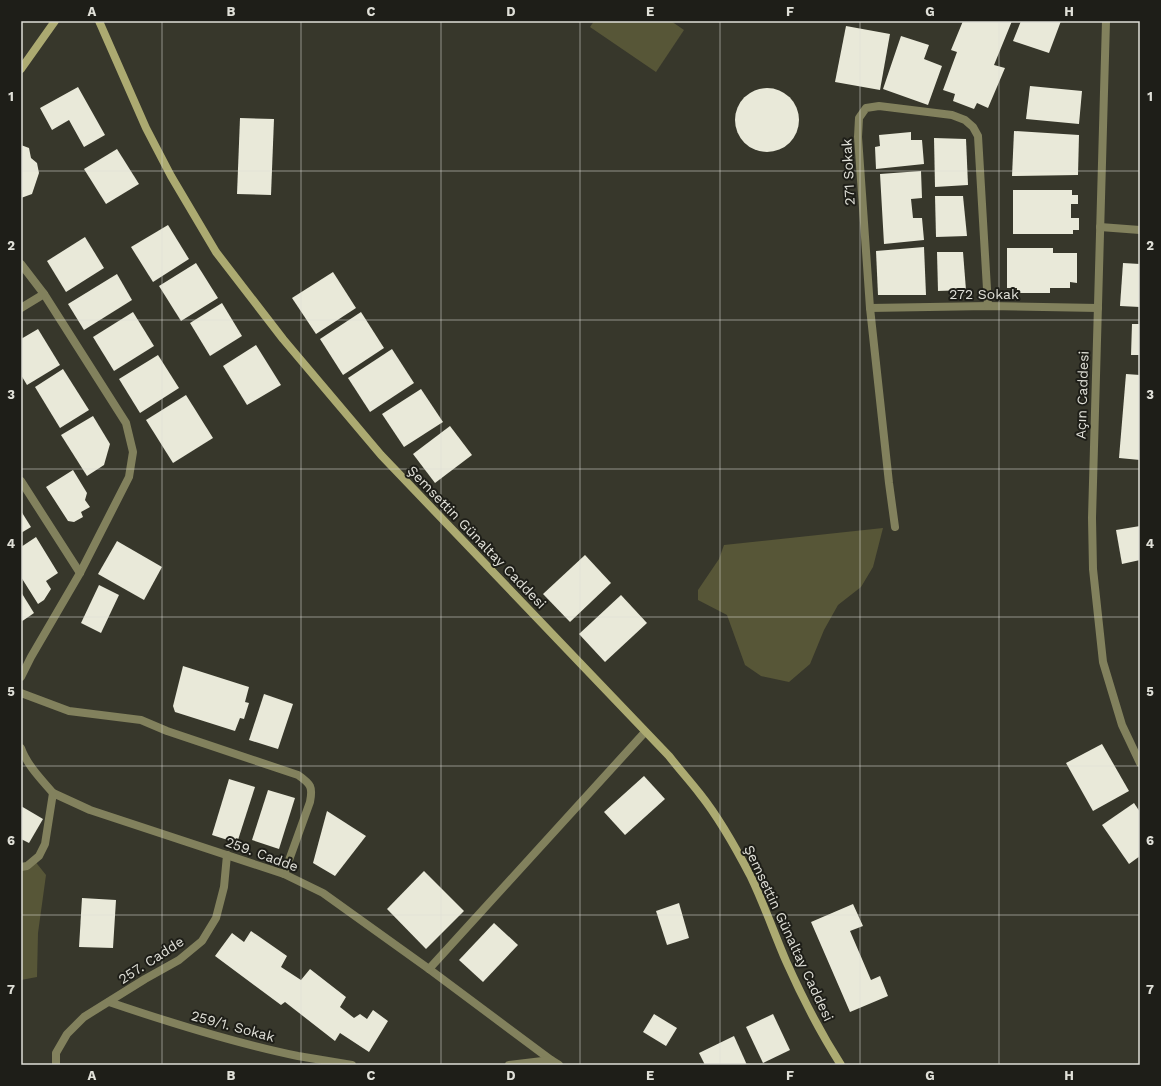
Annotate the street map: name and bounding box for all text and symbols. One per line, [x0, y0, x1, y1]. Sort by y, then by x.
text: A [88, 4, 97, 19]
text: B [227, 4, 236, 19]
text: C [367, 4, 376, 19]
text: D [506, 4, 516, 19]
text: E [646, 4, 654, 19]
text: F [786, 4, 794, 19]
text: G [925, 4, 935, 19]
text: H [1064, 4, 1074, 19]
text: 1 [8, 89, 14, 104]
text: 1 [1147, 89, 1153, 104]
street label: 271 Sokak [838, 138, 858, 206]
text: 2 [7, 238, 15, 253]
text: 2 [1146, 238, 1154, 253]
street label: 272 Sokak [949, 286, 1019, 302]
street label: Açın Caddesi [1072, 351, 1092, 439]
text: 3 [7, 387, 15, 402]
text: 3 [1146, 387, 1154, 402]
street label: Şemsettin Günaltay Caddesi [404, 462, 550, 612]
text: 4 [7, 536, 16, 551]
text: 4 [1146, 536, 1155, 551]
text: 5 [7, 684, 15, 699]
text: 5 [1146, 684, 1154, 699]
text: 6 [7, 833, 15, 848]
street label: 259. Cadde [223, 833, 301, 875]
text: 6 [1146, 833, 1154, 848]
street label: Şemsettin Günaltay Caddesi [741, 842, 837, 1024]
street label: 257. Cadde [115, 933, 187, 987]
text: 7 [7, 982, 15, 997]
text: 7 [1146, 982, 1154, 997]
street label: 259/1. Sokak [189, 1007, 277, 1045]
text: A [88, 1068, 97, 1083]
text: B [227, 1068, 236, 1083]
text: C [367, 1068, 376, 1083]
text: D [506, 1068, 516, 1083]
text: E [646, 1068, 654, 1083]
text: F [786, 1068, 794, 1083]
text: G [925, 1068, 935, 1083]
text: H [1064, 1068, 1074, 1083]

